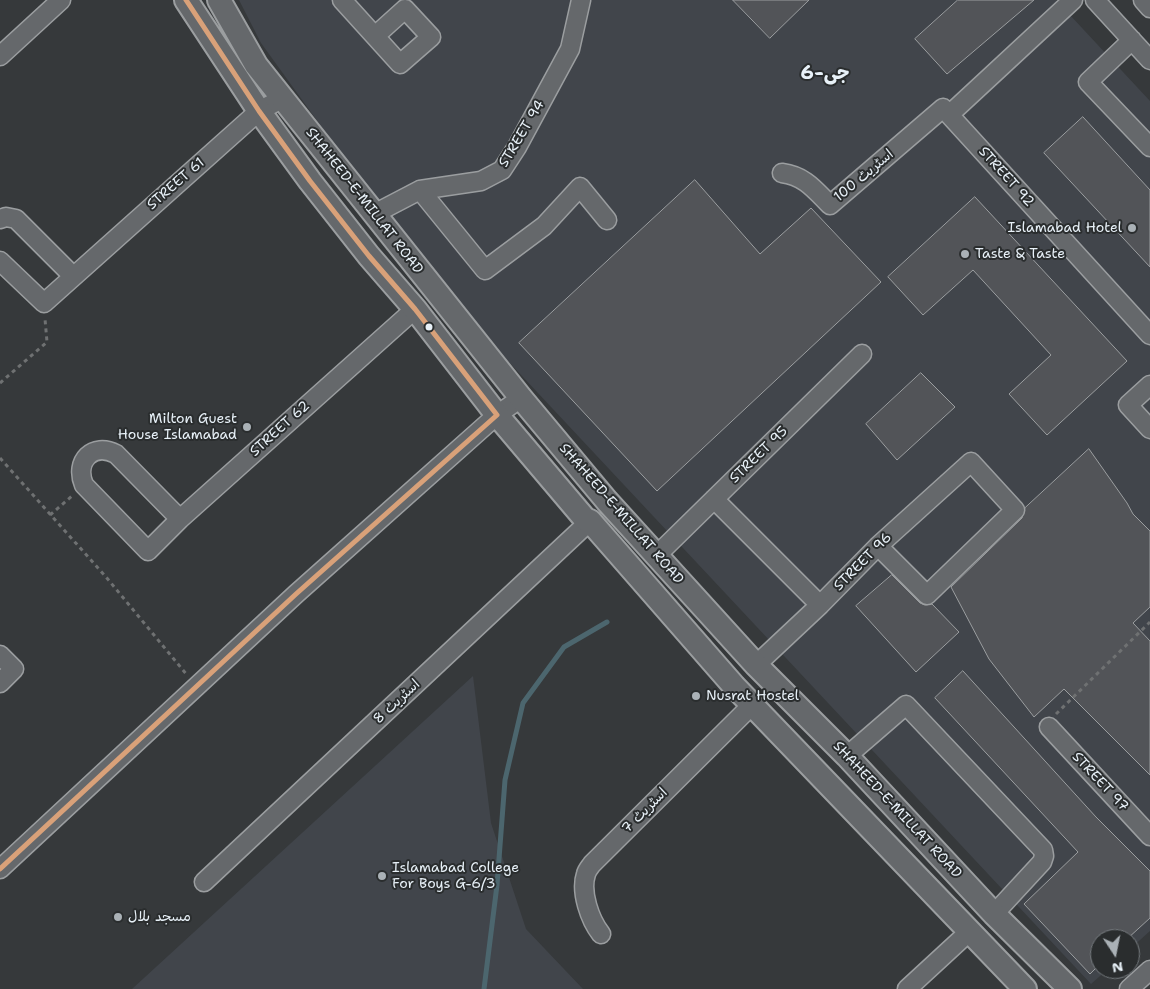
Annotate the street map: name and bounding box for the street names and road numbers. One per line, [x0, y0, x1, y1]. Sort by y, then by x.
street label: STREET 94 [495, 97, 549, 171]
street label: SHAHEED-E-MILLAT ROAD [302, 125, 426, 277]
street label: STREET 92 [975, 144, 1037, 210]
street label: اسٹریٹ 100 [831, 146, 897, 206]
street label: STREET 61 [144, 154, 208, 214]
street label: STREET 62 [247, 398, 313, 460]
street label: STREET 95 [726, 423, 792, 487]
street label: SHAHEED-E-MILLAT ROAD [555, 440, 687, 588]
street label: STREET 96 [830, 529, 896, 595]
street label: اسٹریٹ 8 [370, 676, 424, 728]
street label: SHAHEED-E-MILLAT ROAD [829, 738, 965, 882]
street label: STREET 97 [1068, 749, 1132, 815]
street label: اسٹریٹ 7 [619, 785, 671, 837]

